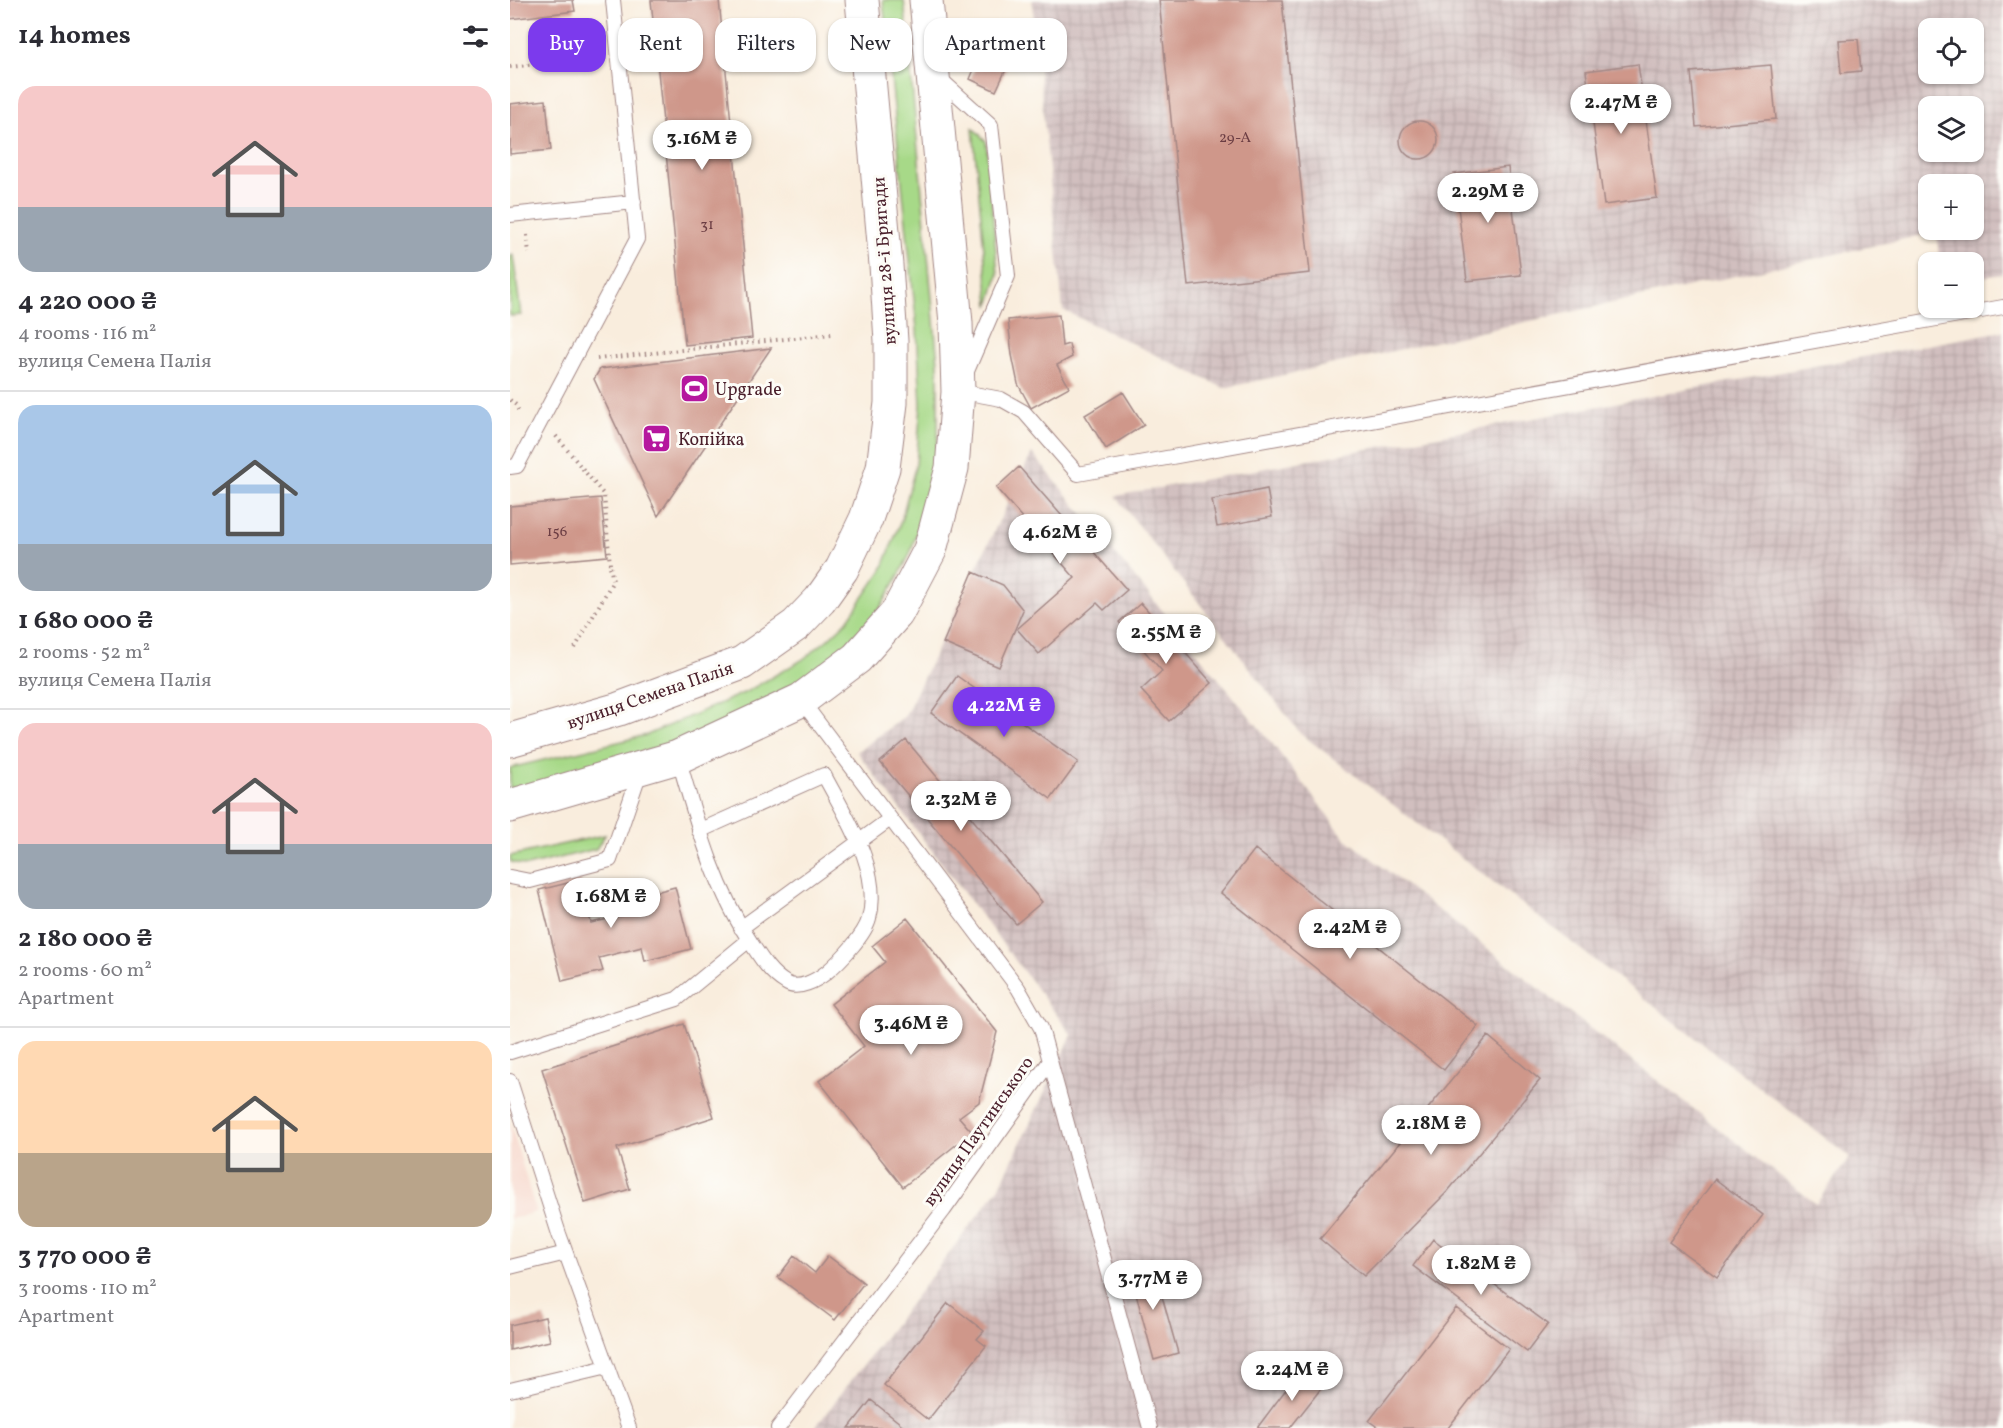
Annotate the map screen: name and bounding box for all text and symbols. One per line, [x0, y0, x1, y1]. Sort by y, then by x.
text: 14 homes [18, 18, 131, 54]
chip: Buy [528, 18, 606, 72]
chip: Rent [618, 18, 703, 72]
chip: Filters [715, 18, 816, 72]
chip: New [828, 18, 912, 72]
chip: Apartment [924, 18, 1067, 72]
map controls [1918, 18, 1984, 318]
button: locate [1918, 18, 1984, 84]
icon: filters [459, 20, 492, 53]
pin: 2.47M ₴ [1566, 84, 1676, 135]
text: 2.47M ₴ [1584, 89, 1658, 117]
button: layers [1918, 96, 1984, 162]
pin: 3.16M ₴ [647, 120, 757, 171]
icon: home [201, 125, 309, 233]
text: 3.16M ₴ [667, 125, 737, 153]
house number: 29-А [1219, 128, 1251, 149]
pin: 2.29M ₴ [1433, 173, 1543, 224]
button: + [1918, 174, 1984, 240]
street label: вулиця 28-ї Бригади [867, 176, 904, 346]
text: 2.29M ₴ [1451, 178, 1525, 206]
house number: 31 [700, 215, 714, 236]
button: − [1918, 252, 1984, 318]
text: 4 220 000 ₴ [18, 284, 157, 320]
text: 4 rooms · 116 m² [18, 320, 157, 348]
text: вулиця Семена Палія [18, 348, 212, 376]
sports icon: Upgrade [678, 373, 710, 405]
place label: Upgrade [715, 378, 782, 403]
supermarket icon: Копійка [641, 423, 673, 455]
place label: Копійка [678, 428, 745, 453]
icon: home [201, 444, 309, 552]
pin: 4.62M ₴ [1005, 514, 1115, 565]
text: 4.62M ₴ [1022, 519, 1098, 547]
house number: 156 [547, 522, 567, 543]
text: 1 680 000 ₴ [18, 603, 153, 639]
pin: 2.55M ₴ [1111, 614, 1221, 665]
text: 2.55M ₴ [1131, 619, 1202, 647]
text: 2 rooms · 52 m² [18, 639, 150, 667]
street label: вулиця Семена Палія [564, 656, 737, 737]
text: вулиця Семена Палія [18, 667, 212, 695]
pin: 4.22M ₴ [949, 687, 1059, 738]
text: 4.22M ₴ [967, 692, 1041, 720]
icon: home [201, 762, 309, 870]
pin: 2.32M ₴ [906, 781, 1016, 832]
text: 2.32M ₴ [925, 786, 997, 814]
pin: 1.68M ₴ [556, 878, 666, 929]
text: 1.68M ₴ [575, 883, 647, 911]
pin: 2.42M ₴ [1295, 909, 1405, 960]
text: 2.42M ₴ [1313, 914, 1387, 942]
text: 2 180 000 ₴ [18, 921, 153, 957]
text: 2 rooms · 60 m² [18, 957, 152, 985]
text: Apartment [18, 985, 114, 1013]
pin: 3.46M ₴ [856, 1005, 966, 1056]
text: 3.46M ₴ [874, 1010, 948, 1038]
street label: вулиця Паутинського [918, 1052, 1040, 1212]
icon: home [201, 1080, 309, 1188]
pin: 2.18M ₴ [1376, 1105, 1486, 1156]
text: 2.18M ₴ [1396, 1110, 1466, 1138]
text: 3 770 000 ₴ [18, 1239, 152, 1275]
pin: 1.82M ₴ [1426, 1245, 1536, 1296]
text: 1.82M ₴ [1446, 1250, 1516, 1278]
pin: 3.77M ₴ [1098, 1260, 1208, 1311]
text: 3.77M ₴ [1118, 1265, 1188, 1293]
text: 3 rooms · 110 m² [18, 1275, 157, 1303]
text: Apartment [18, 1303, 114, 1331]
pin: 2.24M ₴ [1237, 1351, 1347, 1402]
text: 2.24M ₴ [1255, 1356, 1329, 1384]

